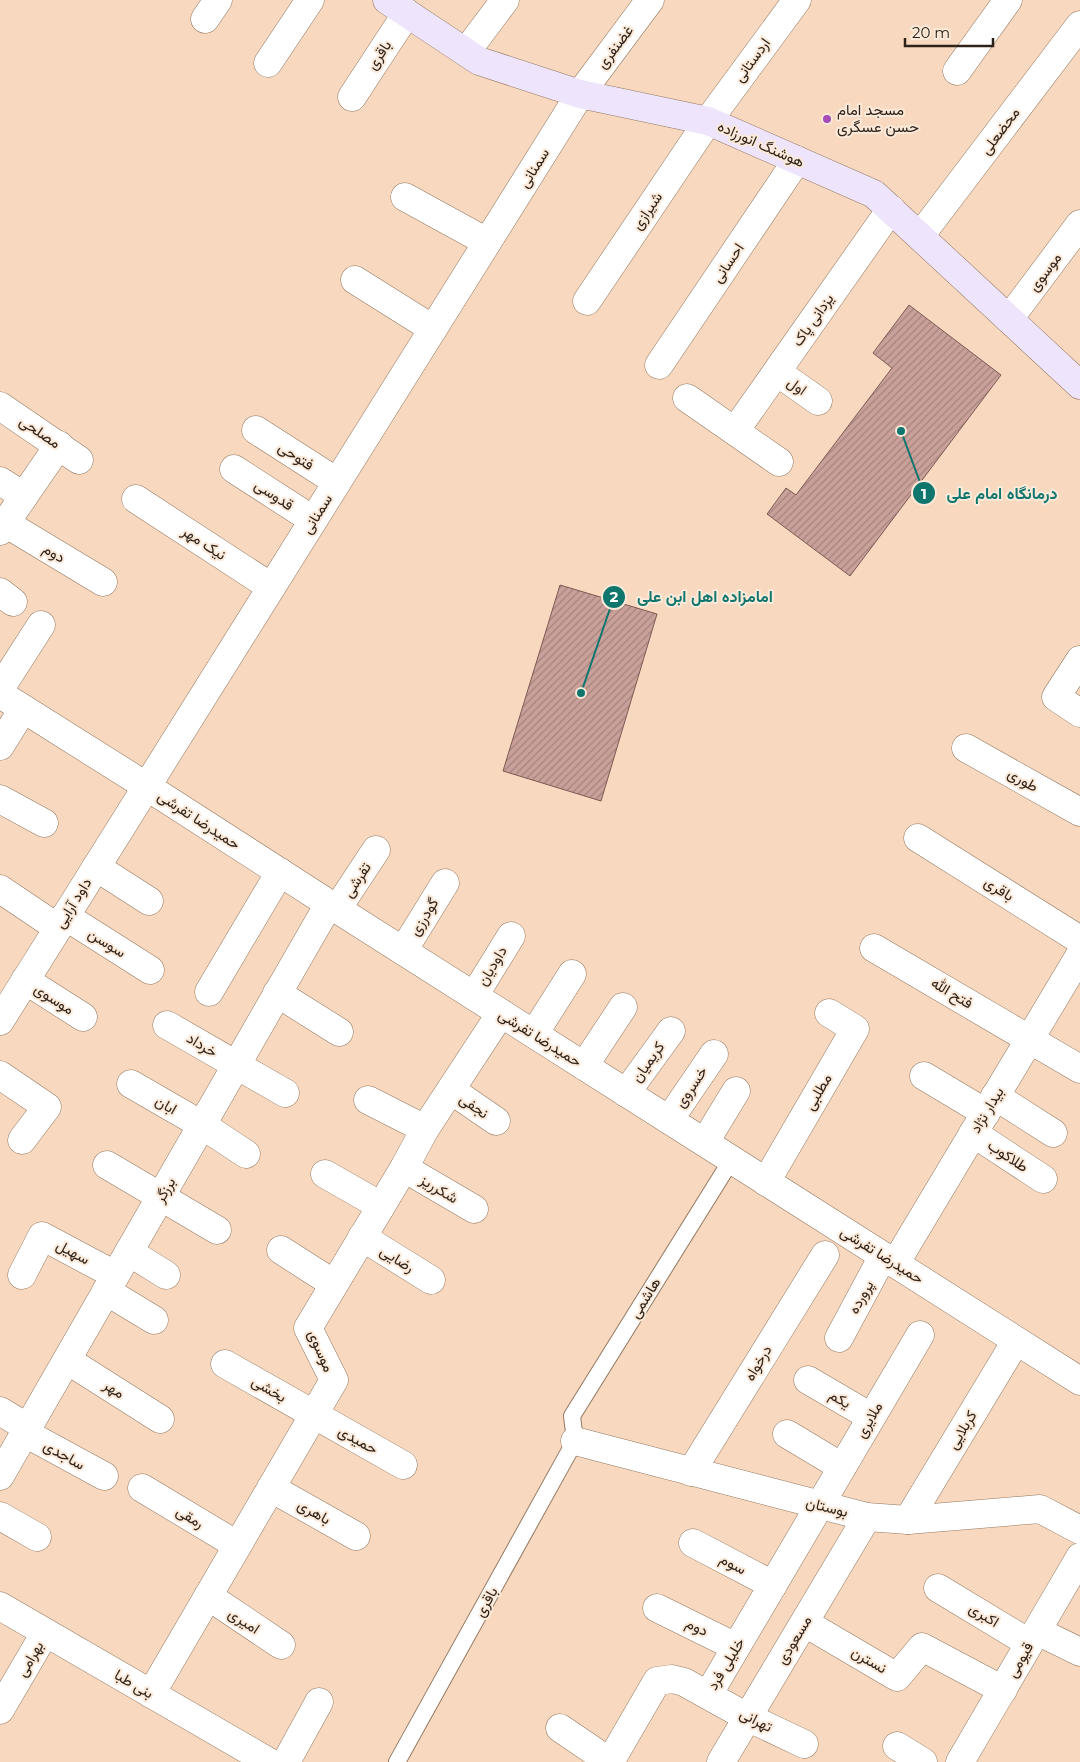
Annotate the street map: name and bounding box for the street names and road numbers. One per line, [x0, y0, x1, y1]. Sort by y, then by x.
street label: غضنفری [592, 21, 638, 73]
street label: اردستانی [729, 34, 775, 86]
street label: باقری [362, 36, 396, 74]
street label: محضعلی [976, 103, 1024, 159]
street label: هوشنگ انورزاده [715, 116, 808, 171]
street label: سمنانی [514, 144, 554, 192]
street label: شیرازی [627, 188, 667, 234]
street label: احسانی [707, 239, 749, 287]
street label: موسوی [1024, 249, 1066, 295]
street label: یزدانی پاک [788, 290, 838, 350]
street label: اول [784, 372, 811, 399]
street label: مصلحی [15, 411, 65, 453]
street label: فتوحی [274, 437, 318, 475]
street label: قدوسی [250, 475, 298, 515]
street label: سمنانی [297, 490, 337, 538]
street label: نیک مهر [178, 521, 230, 564]
street label: دوم [39, 539, 69, 567]
street label: طوری [1004, 763, 1042, 797]
street label: حمیدرضا تفرشی [154, 786, 244, 854]
street label: تفرشی [338, 858, 376, 901]
street label: باقری [980, 872, 1018, 906]
street label: داود آرایی [50, 874, 96, 932]
street label: گودرزی [405, 894, 444, 940]
street label: سوسن [84, 924, 130, 962]
street label: داودیان [472, 942, 511, 989]
street label: فتح الله [927, 973, 977, 1014]
street label: موسوی [30, 979, 78, 1019]
street label: حمیدرضا تفرشی [495, 1004, 585, 1072]
street label: خرداد [183, 1028, 221, 1061]
street label: کریمیان [627, 1037, 669, 1086]
street label: خسروی [670, 1063, 712, 1111]
street label: مطلبی [800, 1070, 836, 1114]
street label: بیدار نژاد [965, 1083, 1008, 1136]
street label: نجفی [455, 1089, 493, 1123]
street label: ابان [152, 1091, 181, 1118]
street label: طلاکوب [984, 1135, 1033, 1176]
street label: شکرریز [416, 1169, 462, 1207]
street label: برزگر [149, 1174, 179, 1207]
street label: حمیدرضا تفرشی [837, 1221, 927, 1289]
street label: سهیل [53, 1235, 93, 1268]
street label: رضایی [376, 1241, 418, 1277]
street label: هاشمی [625, 1274, 665, 1322]
street label: پرورده [844, 1277, 878, 1317]
street label: موسوی [303, 1327, 339, 1375]
street label: درخواه [740, 1341, 776, 1384]
street label: بخشی [248, 1371, 290, 1407]
street label: مهر [99, 1374, 128, 1402]
street label: یکم [826, 1385, 854, 1413]
street label: ملایری [851, 1398, 887, 1442]
street label: کربلایی [943, 1407, 982, 1453]
street label: حمیدی [334, 1421, 382, 1459]
street label: ساجدی [40, 1435, 88, 1475]
street label: بوستان [804, 1492, 850, 1521]
street label: باهری [294, 1495, 334, 1529]
street label: رمقی [172, 1501, 208, 1533]
street label: سوم [716, 1549, 750, 1579]
street label: باقری [470, 1583, 502, 1621]
street label: اکبری [965, 1598, 1003, 1632]
street label: امیری [224, 1603, 264, 1639]
street label: مسعودی [772, 1612, 816, 1668]
street label: دوم [682, 1613, 712, 1641]
street label: خلیلی فرد [703, 1634, 749, 1694]
street label: بهرامی [12, 1637, 48, 1681]
street label: قیومی [1002, 1639, 1038, 1681]
street label: نسترن [848, 1642, 890, 1677]
street label: بنی طبا [111, 1665, 157, 1703]
street label: تهرانی [736, 1703, 776, 1737]

